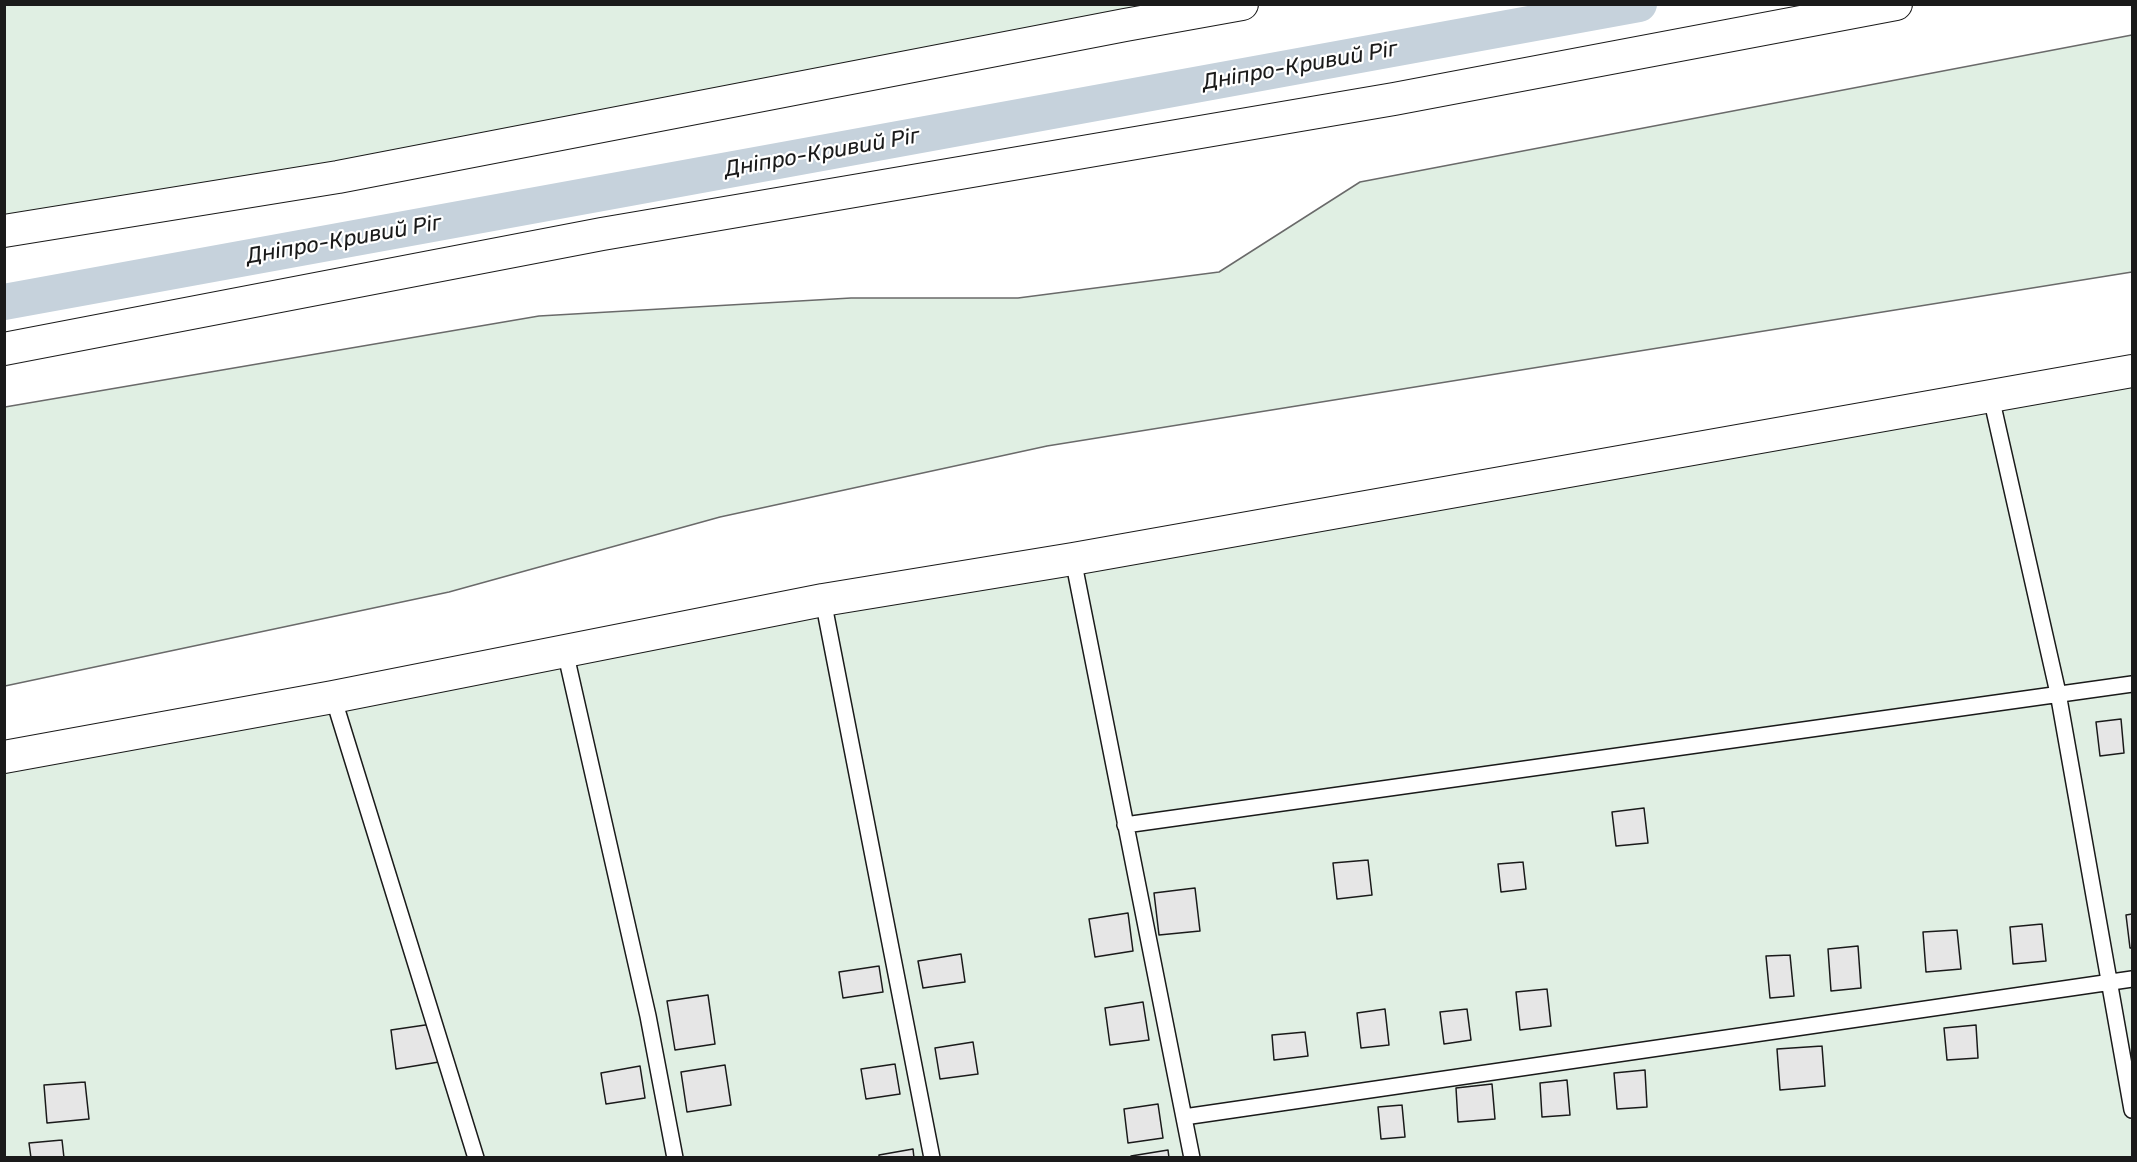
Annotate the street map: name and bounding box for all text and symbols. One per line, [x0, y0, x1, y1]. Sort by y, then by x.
water label: Дніпро-Кривий Ріг [1200, 36, 1400, 96]
water label: Дніпро-Кривий Ріг [722, 123, 922, 183]
water label: Дніпро-Кривий Ріг [244, 210, 444, 270]

